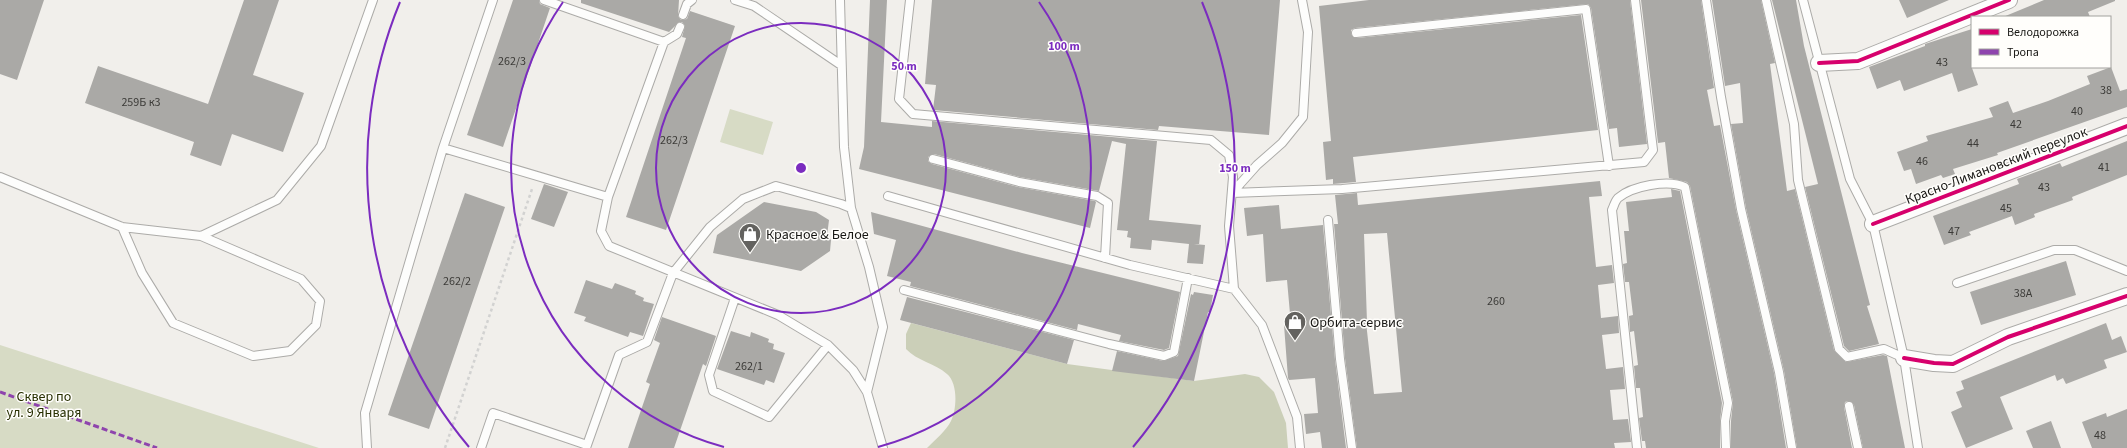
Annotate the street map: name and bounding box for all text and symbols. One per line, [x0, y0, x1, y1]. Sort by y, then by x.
legend [1971, 16, 2111, 68]
text: Велодорожка [2007, 24, 2079, 41]
text: 100 m [1048, 38, 1080, 55]
text: Тропа [2007, 44, 2039, 61]
house number: 262/3 [498, 53, 526, 70]
house number: 43 [1936, 54, 1948, 71]
text: 50 m [891, 58, 917, 75]
house number: 38 [2100, 82, 2112, 99]
house number: 259Б к3 [121, 94, 161, 111]
house number: 40 [2071, 103, 2083, 120]
house number: 42 [2010, 116, 2022, 133]
street label: Красно-Лимановский переулок [1902, 122, 2090, 210]
house number: 262/3 [660, 132, 688, 149]
house number: 44 [1967, 135, 1979, 152]
house number: 46 [1916, 153, 1928, 170]
house number: 41 [2098, 159, 2110, 176]
text: 150 m [1219, 160, 1251, 177]
centre of rings [794, 161, 808, 175]
house number: 43 [2038, 179, 2050, 196]
house number: 45 [2000, 200, 2012, 217]
shop icon: Красное & Белое [737, 221, 763, 254]
house number: 47 [1948, 223, 1960, 240]
place label: Красное & Белое [766, 225, 869, 245]
house number: 262/2 [443, 273, 471, 290]
house number: 38А [2014, 285, 2033, 302]
house number: 260 [1487, 293, 1505, 310]
shop icon: Орбита-сервис [1282, 309, 1308, 342]
place label: Орбита-сервис [1310, 313, 1403, 333]
house number: 262/1 [735, 358, 763, 375]
park label: Сквер по ул. 9 Января [6, 387, 82, 423]
house number: 48 [2094, 427, 2106, 444]

